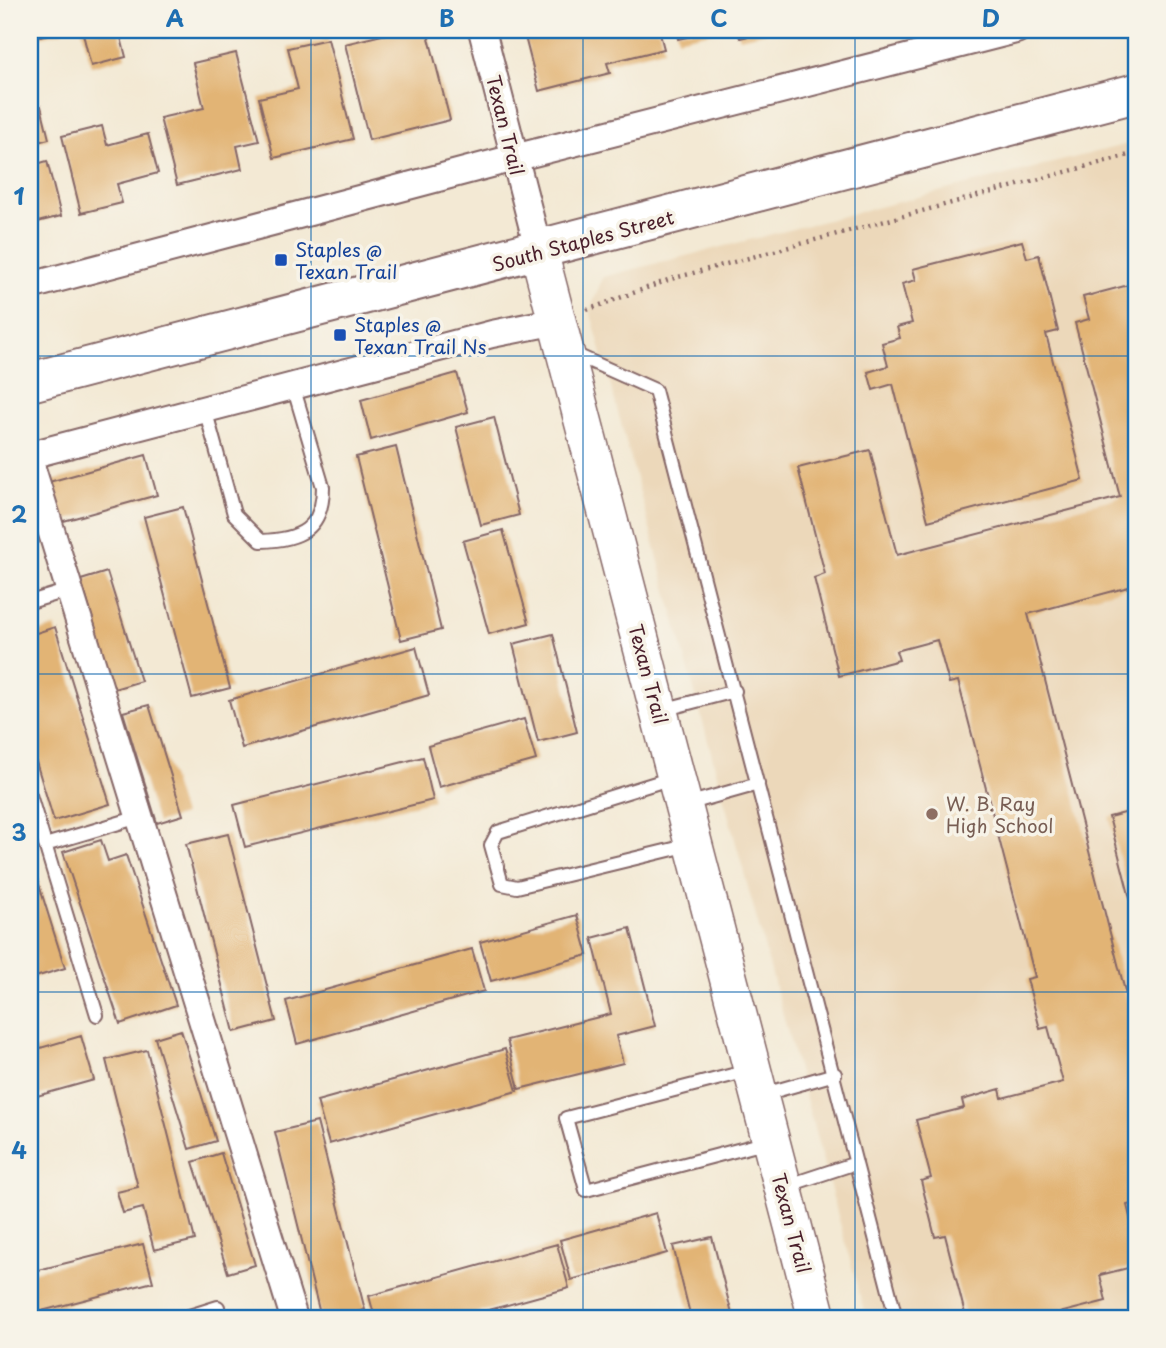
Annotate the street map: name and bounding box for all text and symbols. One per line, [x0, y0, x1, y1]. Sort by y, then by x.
text: A [166, 0, 184, 35]
text: B [439, 0, 455, 35]
text: C [710, 0, 728, 35]
text: D [982, 0, 1000, 35]
street label: Texan Trail [480, 72, 532, 178]
text: 1 [14, 178, 25, 213]
street label: South Staples Street [489, 202, 677, 278]
place label: Staples @ Texan Trail [295, 235, 397, 285]
marker: Staples @ Texan Trail [273, 252, 289, 268]
place label: Staples @ Texan Trail Ns [354, 310, 486, 360]
marker: Staples @ Texan Trail Ns [332, 327, 348, 343]
text: 2 [11, 496, 27, 531]
street label: Texan Trail [622, 621, 676, 727]
place label: W. B. Ray High School [946, 789, 1053, 839]
marker: W. B. Ray High School [924, 806, 940, 822]
text: 3 [11, 814, 27, 849]
text: 4 [11, 1132, 27, 1167]
street label: Texan Trail [765, 1170, 819, 1276]

